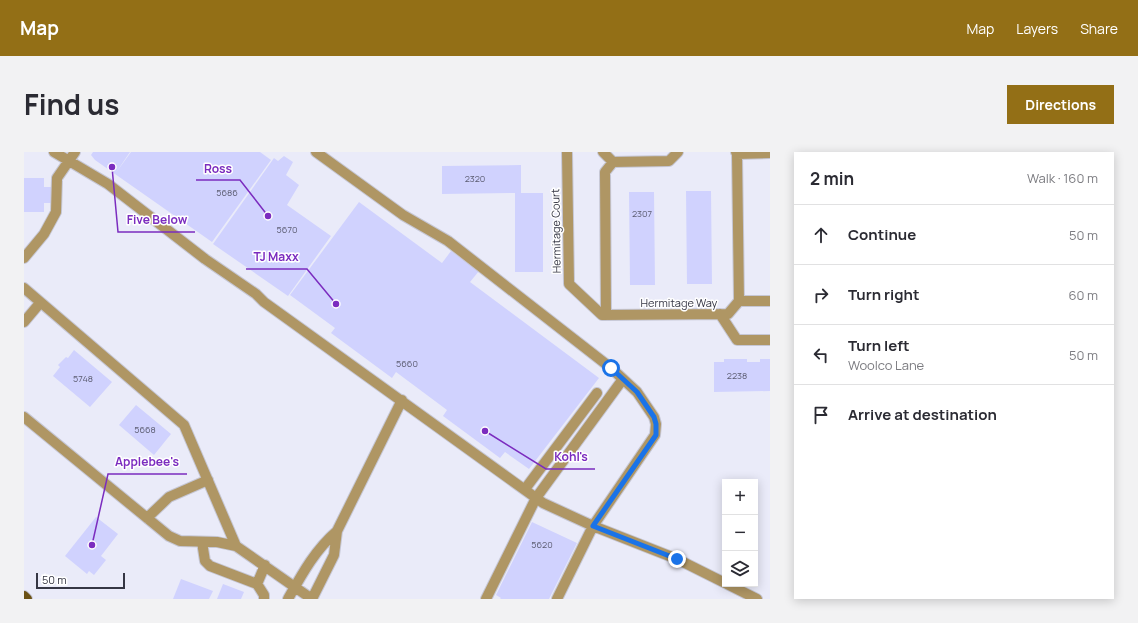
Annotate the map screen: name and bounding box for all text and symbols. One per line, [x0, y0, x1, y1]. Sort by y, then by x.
text: Map [20, 15, 59, 41]
text: Map [966, 19, 994, 38]
text: Layers [1016, 19, 1058, 38]
text: Share [1080, 19, 1118, 38]
text: Find us [24, 85, 119, 123]
button: Directions [1007, 85, 1114, 124]
callout: Ross [196, 156, 240, 180]
text: Ross [204, 160, 233, 177]
text: 2 min [810, 167, 854, 190]
text: Walk · 160 m [1027, 169, 1098, 187]
house number: 2320 [465, 172, 485, 185]
house number: 5686 [216, 186, 238, 199]
street label: Hermitage Court [547, 189, 564, 274]
house number: 2307 [632, 207, 653, 220]
callout: Five Below [118, 208, 195, 232]
text: Five Below [127, 211, 188, 228]
house number: 5670 [277, 223, 297, 236]
icon: ahead [810, 224, 832, 246]
text: Continue [848, 224, 916, 245]
text: 50 m [1069, 226, 1098, 244]
callout: TJ Maxx [246, 245, 307, 269]
text: TJ Maxx [253, 248, 299, 265]
icon: right [810, 284, 832, 306]
text: Turn right [848, 284, 919, 305]
text: 60 m [1068, 286, 1098, 304]
street label: Hermitage Way [641, 295, 718, 310]
text: Turn left [848, 335, 910, 356]
icon: left [810, 344, 832, 366]
text: 50 m [1069, 346, 1098, 364]
text: Woolco Lane [848, 356, 924, 374]
house number: 5660 [396, 357, 418, 370]
route start [602, 359, 620, 377]
house number: 2238 [727, 369, 747, 382]
house number: 5748 [73, 372, 93, 385]
icon: arrive [810, 404, 832, 426]
text: Arrive at destination [848, 404, 997, 425]
house number: 5668 [134, 423, 156, 436]
callout: Kohl's [546, 445, 595, 469]
text: Kohl's [554, 448, 588, 465]
callout: Applebee's [108, 450, 187, 474]
text: Applebee's [115, 453, 179, 470]
map controls [722, 479, 758, 587]
button: + [722, 479, 758, 515]
button: − [722, 515, 758, 551]
house number: 5620 [531, 538, 553, 551]
route end [668, 550, 686, 568]
button: layers [722, 551, 758, 587]
scale bar [36, 571, 125, 590]
text: 50 m [42, 572, 67, 587]

